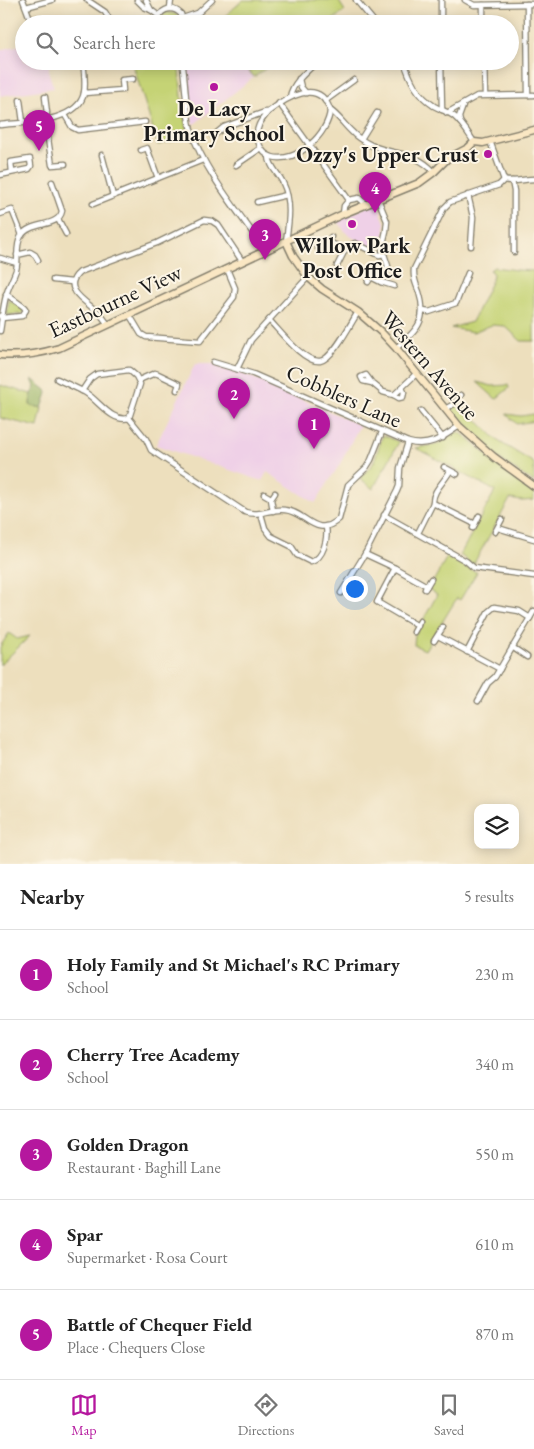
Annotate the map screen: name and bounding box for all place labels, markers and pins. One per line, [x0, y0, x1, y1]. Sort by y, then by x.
marker: De Lacy Primary School [208, 81, 220, 93]
place label: De Lacy Primary School [143, 94, 285, 148]
pin: 5 [23, 110, 55, 151]
place label: Ozzy's Upper Crust [296, 140, 479, 169]
marker: Ozzy's Upper Crust [482, 148, 494, 160]
pin: 4 [359, 172, 391, 213]
marker: Willow Park Post Office [346, 218, 358, 230]
pin: 3 [249, 219, 281, 260]
place label: Willow Park Post Office [294, 231, 411, 285]
pin: 2 [218, 378, 250, 419]
pin: 1 [298, 408, 330, 449]

